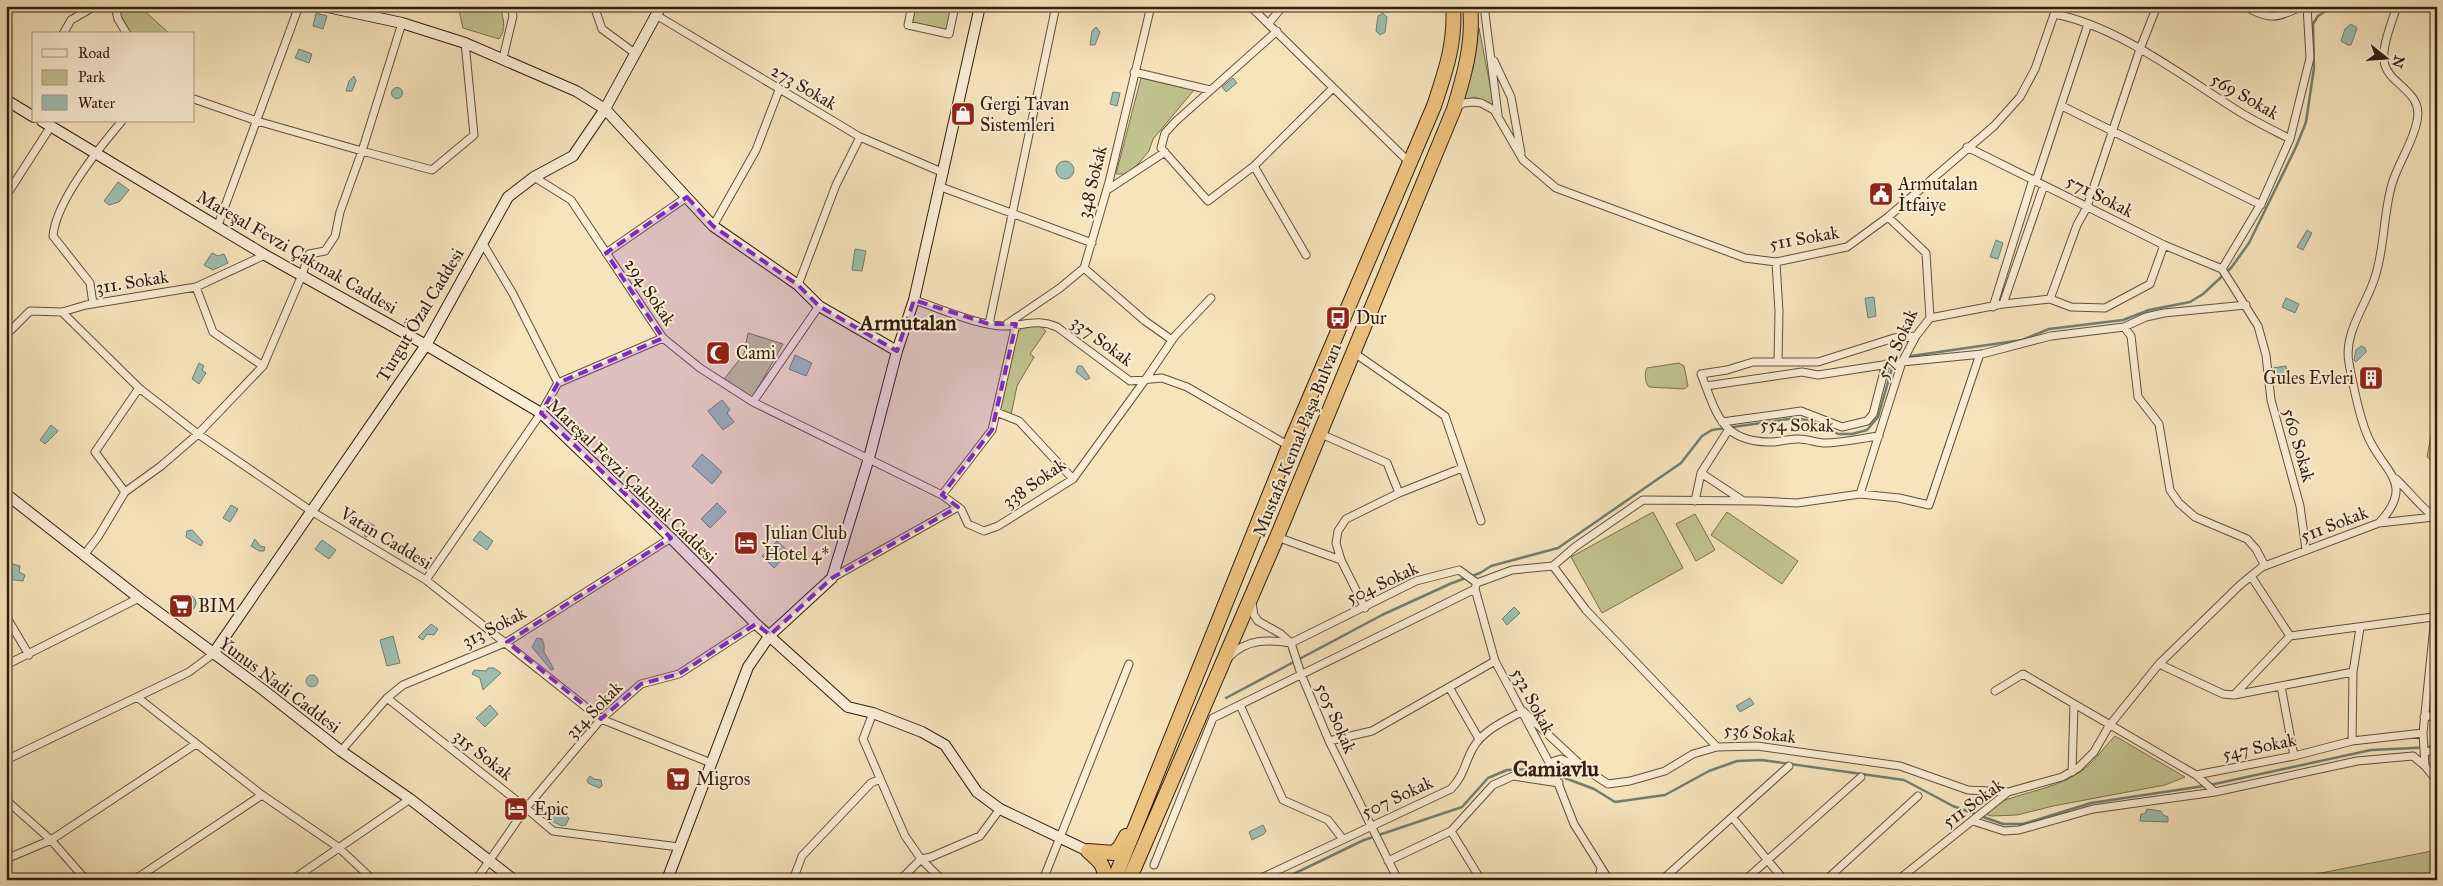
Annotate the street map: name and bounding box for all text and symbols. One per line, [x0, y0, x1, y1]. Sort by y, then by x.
legend [32, 32, 195, 122]
north arrow [2360, 32, 2410, 82]
text: Road [78, 44, 110, 62]
text: N [2388, 53, 2408, 70]
street label: 273 Sokak [767, 59, 842, 115]
text: Park [78, 68, 105, 86]
street label: 569 Sokak [2207, 68, 2283, 125]
place label: Gergi Tavan Sistemleri [980, 93, 1070, 136]
text: Water [78, 94, 115, 112]
shop icon: Gergi Tavan Sistemleri [950, 101, 976, 127]
street label: 348 Sokak [1072, 143, 1112, 221]
street label: 571 Sokak [2063, 170, 2138, 223]
place label: Armutalan İtfaiye [1897, 173, 1978, 216]
public building icon: Armutalan İtfaiye [1868, 181, 1894, 207]
street label: Mareşal Fevzi Çakmak Caddesi [193, 185, 401, 319]
street label: 511 Sokak [1767, 221, 1841, 255]
street label: Turgut Özal Caddesi [371, 244, 469, 386]
street label: 294 Sokak [620, 254, 681, 330]
street label: 311. Sokak [94, 265, 170, 299]
bus stop icon: Dur [1325, 305, 1351, 331]
street label: 572 Sokak [1872, 305, 1922, 383]
place label: Dur [1356, 307, 1387, 329]
district label: Armutalan [857, 309, 957, 336]
street label: 337 Sokak [1067, 311, 1138, 371]
mosque icon: Cami [705, 340, 731, 366]
street label: Mustafa Kemal Paşa Bulvarı [1248, 340, 1346, 540]
place label: Cami [736, 342, 776, 364]
building icon: Gules Evleri [2358, 365, 2384, 391]
place label: Gules Evleri [2263, 367, 2354, 389]
street label: Mareşal Fevzi Çakmak Caddesi [542, 394, 722, 568]
street label: 560 Sokak [2278, 406, 2320, 485]
street label: 554 Sokak [1760, 413, 1835, 437]
street label: 338 Sokak [998, 453, 1070, 513]
street label: Vatan Caddesi [335, 501, 436, 574]
street label: 511 Sokak [2297, 501, 2371, 547]
place label: Julian Club Hotel 4* [762, 522, 847, 565]
hotel icon: Julian Club Hotel 4* [733, 530, 759, 556]
street label: 504 Sokak [1343, 557, 1422, 609]
supermarket icon: BIM [168, 593, 194, 619]
place label: BIM [198, 595, 236, 617]
street label: 313 Sokak [458, 601, 530, 653]
street label: Yunus Nadi Caddesi [215, 632, 345, 738]
street label: 532 Sokak [1506, 664, 1560, 739]
street label: 314 Sokak [561, 676, 627, 744]
street label: 505 Sokak [1311, 679, 1362, 757]
street label: 536 Sokak [1723, 718, 1798, 748]
street label: 315 Sokak [449, 725, 518, 786]
street label: 547 Sokak [2220, 728, 2298, 765]
district label: Camiavlu [1513, 755, 1599, 782]
supermarket icon: Migros [665, 766, 691, 792]
place label: Migros [696, 768, 750, 791]
street label: 507 Sokak [1358, 771, 1437, 823]
street label: 511 Sokak [1938, 773, 2008, 833]
hotel icon: Epic [503, 796, 529, 822]
place label: Epic [534, 798, 569, 820]

